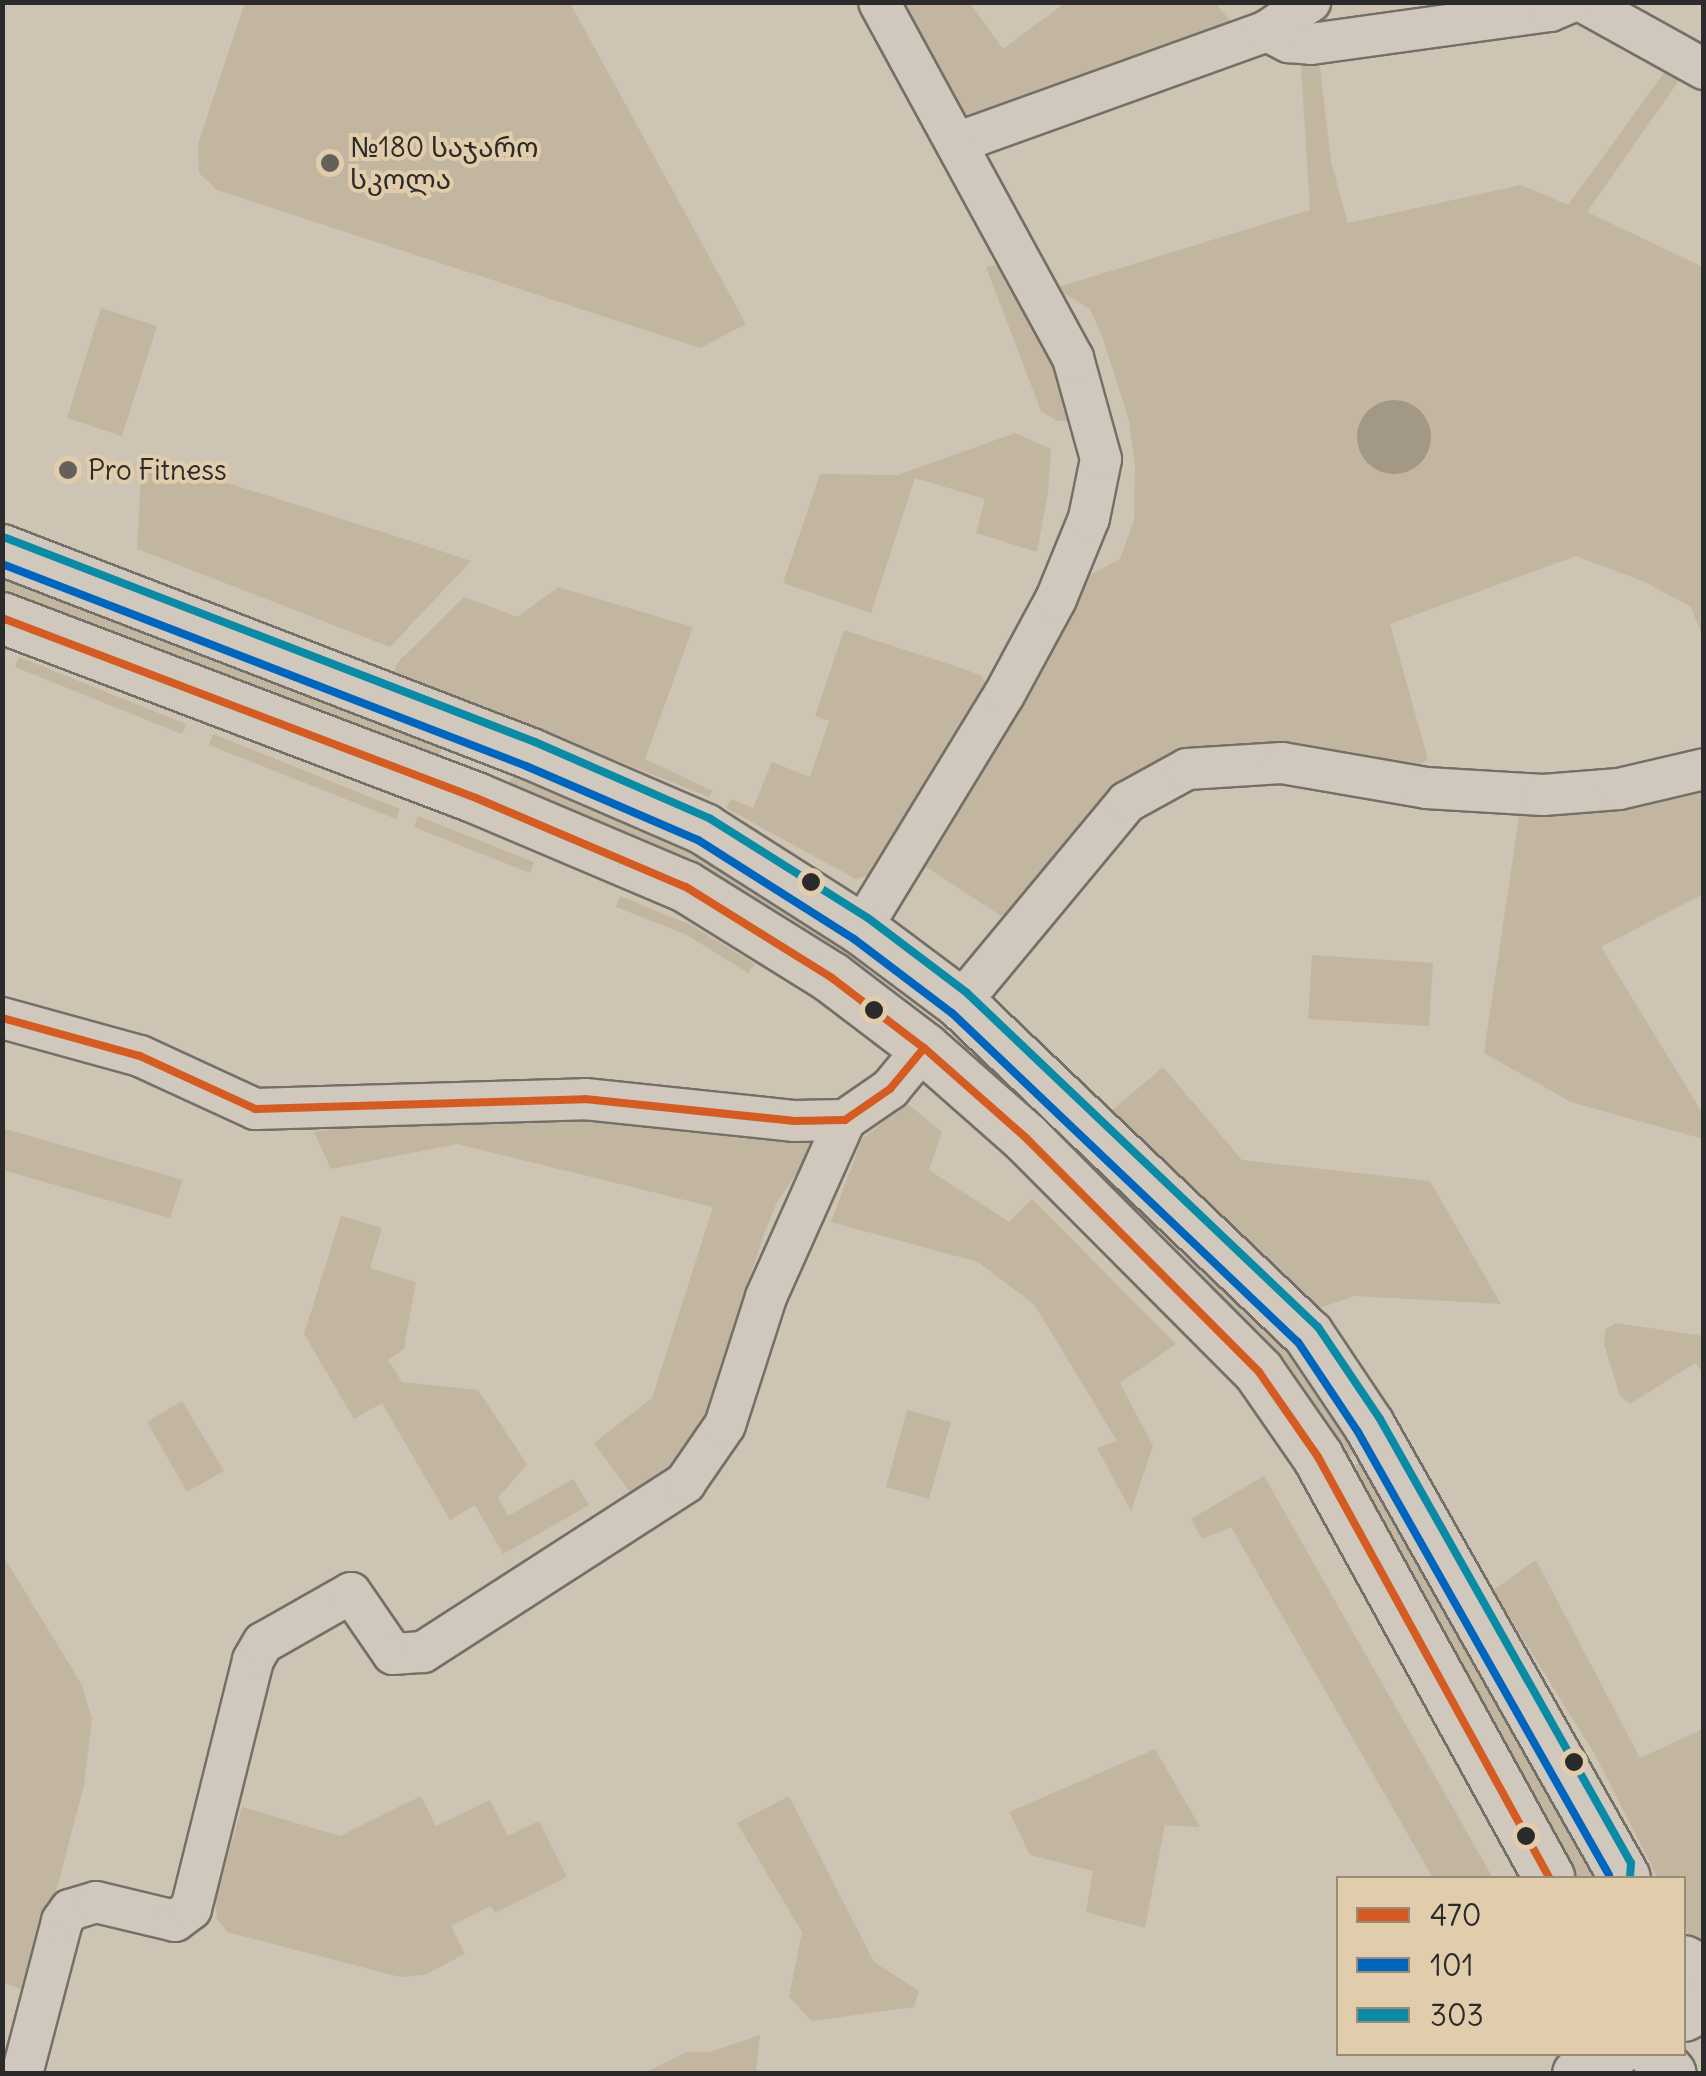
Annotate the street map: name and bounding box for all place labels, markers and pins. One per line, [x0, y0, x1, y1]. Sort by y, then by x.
place label: №180 საჯარო სკოლა [350, 130, 539, 196]
marker: №180 საჯარო სკოლა [319, 152, 341, 174]
place label: Pro Fitness [88, 453, 227, 487]
marker: Pro Fitness [57, 459, 79, 481]
unlabelled marker [801, 872, 821, 892]
unlabelled marker [864, 1000, 884, 1020]
unlabelled marker [1564, 1752, 1584, 1772]
unlabelled marker [1516, 1826, 1536, 1846]

